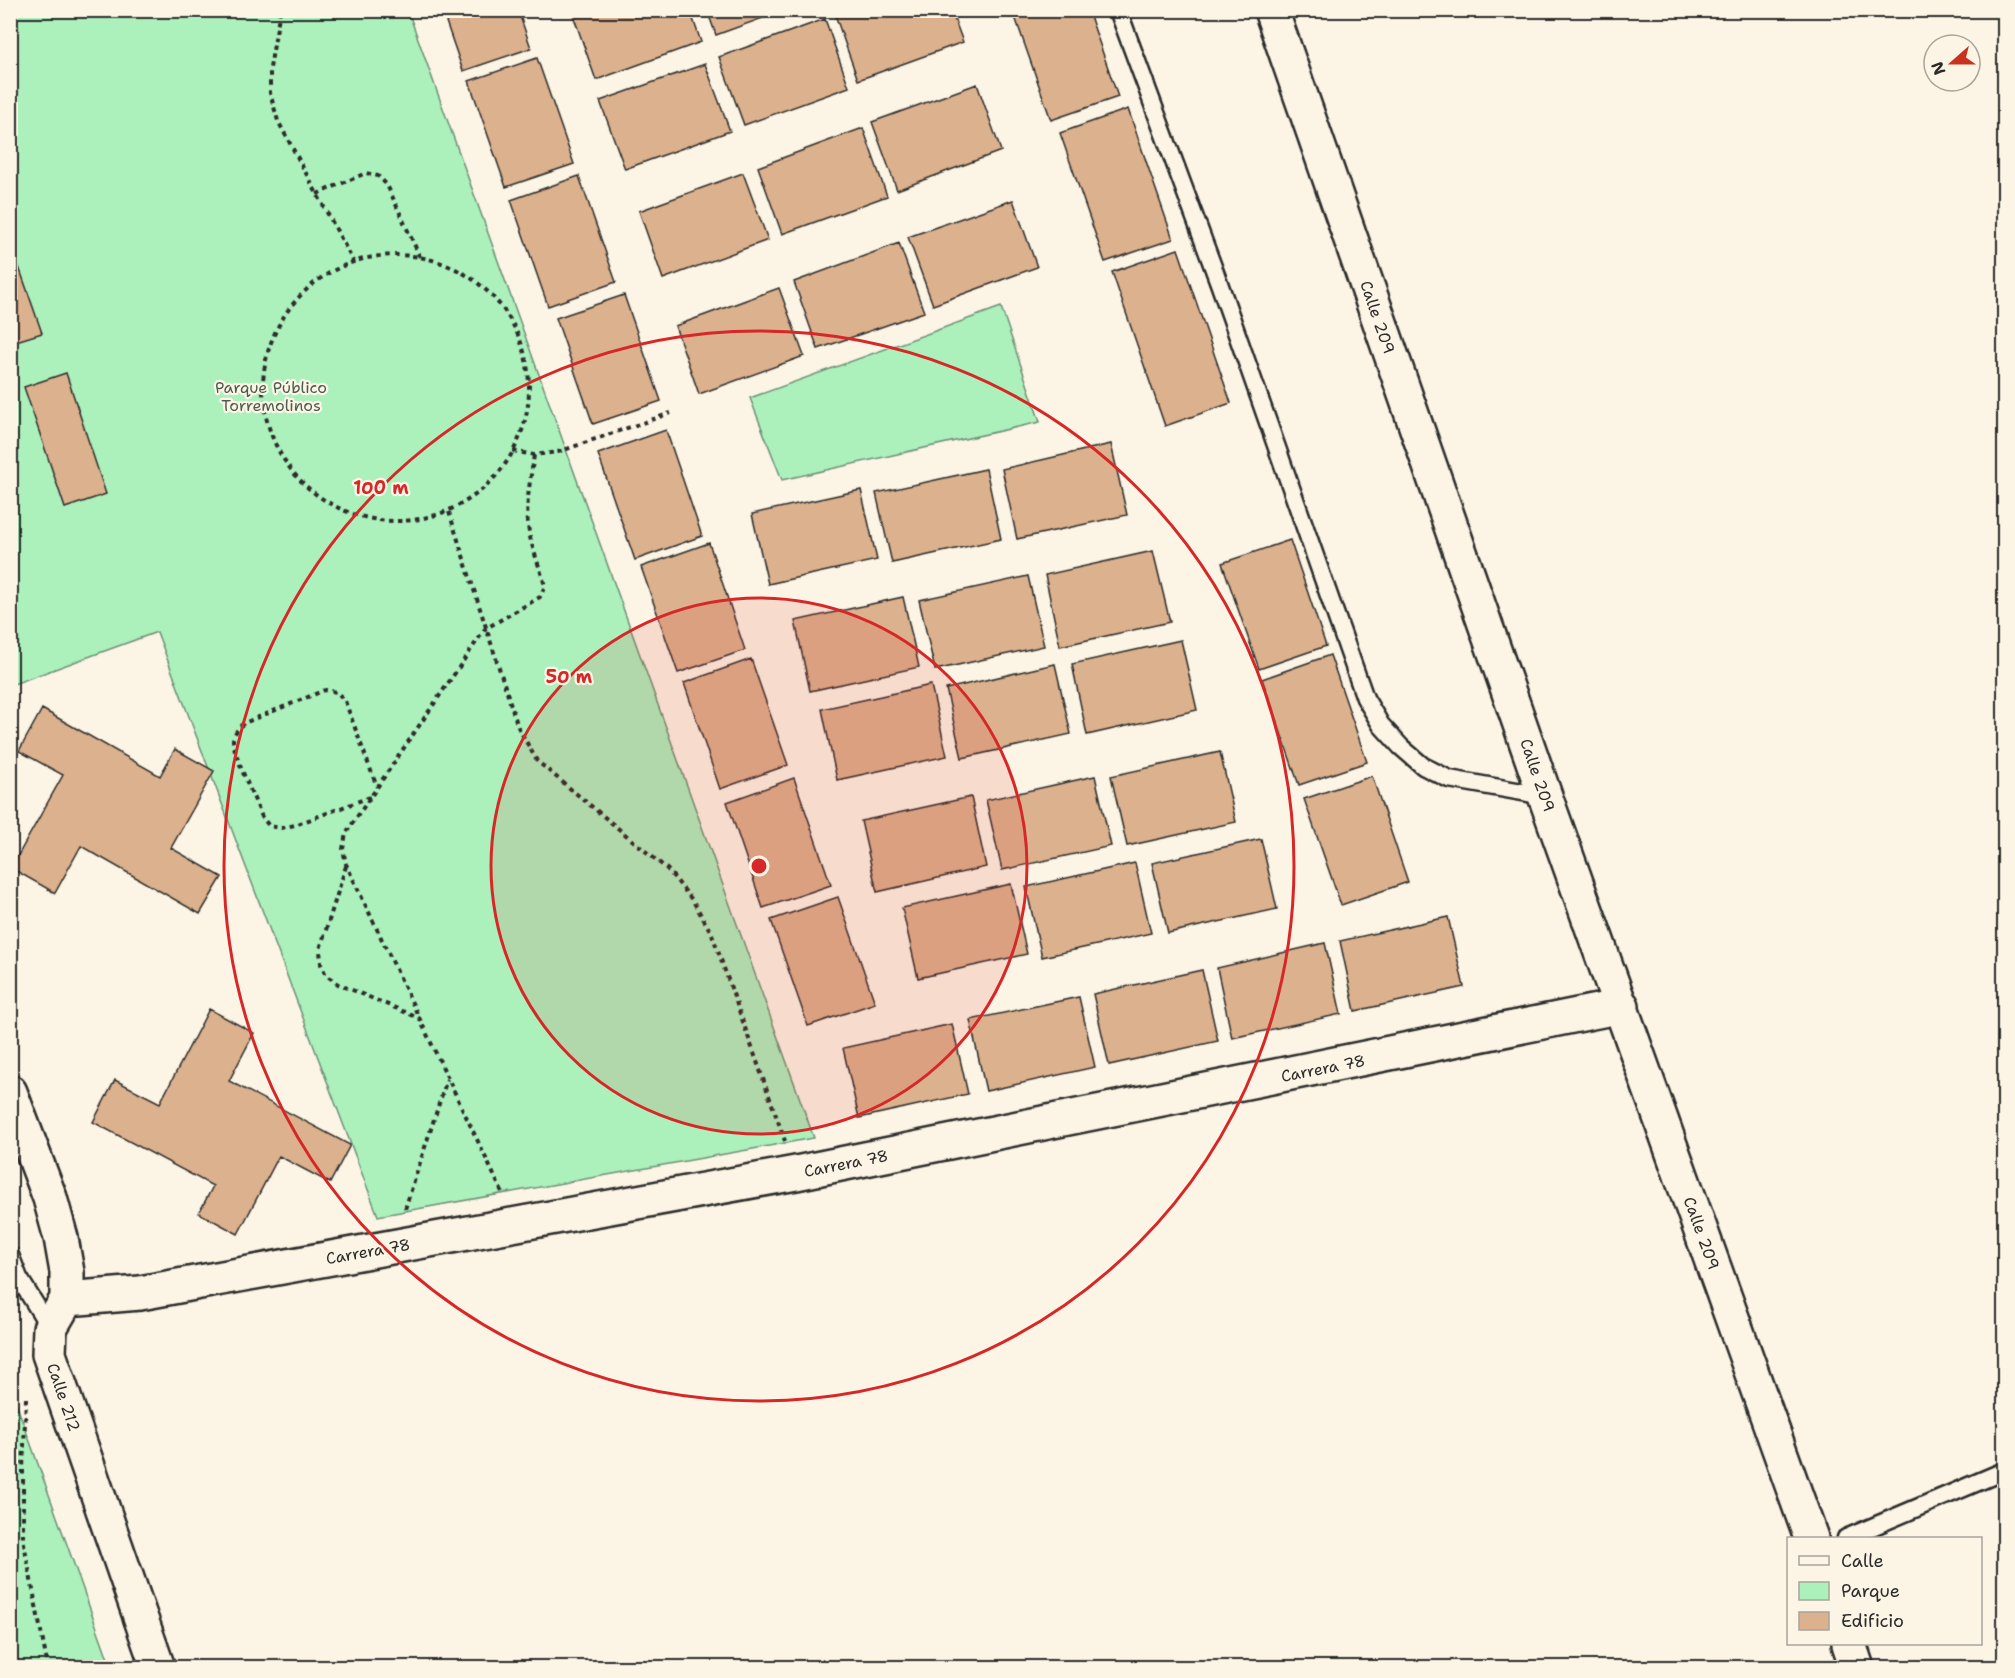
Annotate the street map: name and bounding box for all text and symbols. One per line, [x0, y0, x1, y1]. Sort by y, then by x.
north arrow [1922, 33, 1982, 93]
text: N [1926, 59, 1951, 78]
street label: Calle 209 [1355, 278, 1400, 357]
park label: Parque Público Torremolinos [215, 377, 327, 416]
text: 100 m [353, 476, 409, 500]
text: 50 m [546, 665, 593, 689]
street label: Calle 209 [1515, 736, 1560, 815]
centre of rings [749, 856, 769, 876]
street label: Carrera 78 [1279, 1050, 1367, 1087]
street label: Carrera 78 [802, 1145, 890, 1182]
street label: Calle 209 [1679, 1194, 1724, 1273]
street label: Carrera 78 [324, 1234, 412, 1269]
street label: Calle 212 [42, 1360, 85, 1434]
legend [1787, 1537, 1982, 1645]
text: Calle [1841, 1549, 1884, 1573]
text: Parque [1841, 1579, 1900, 1603]
text: Edificio [1841, 1609, 1904, 1633]

